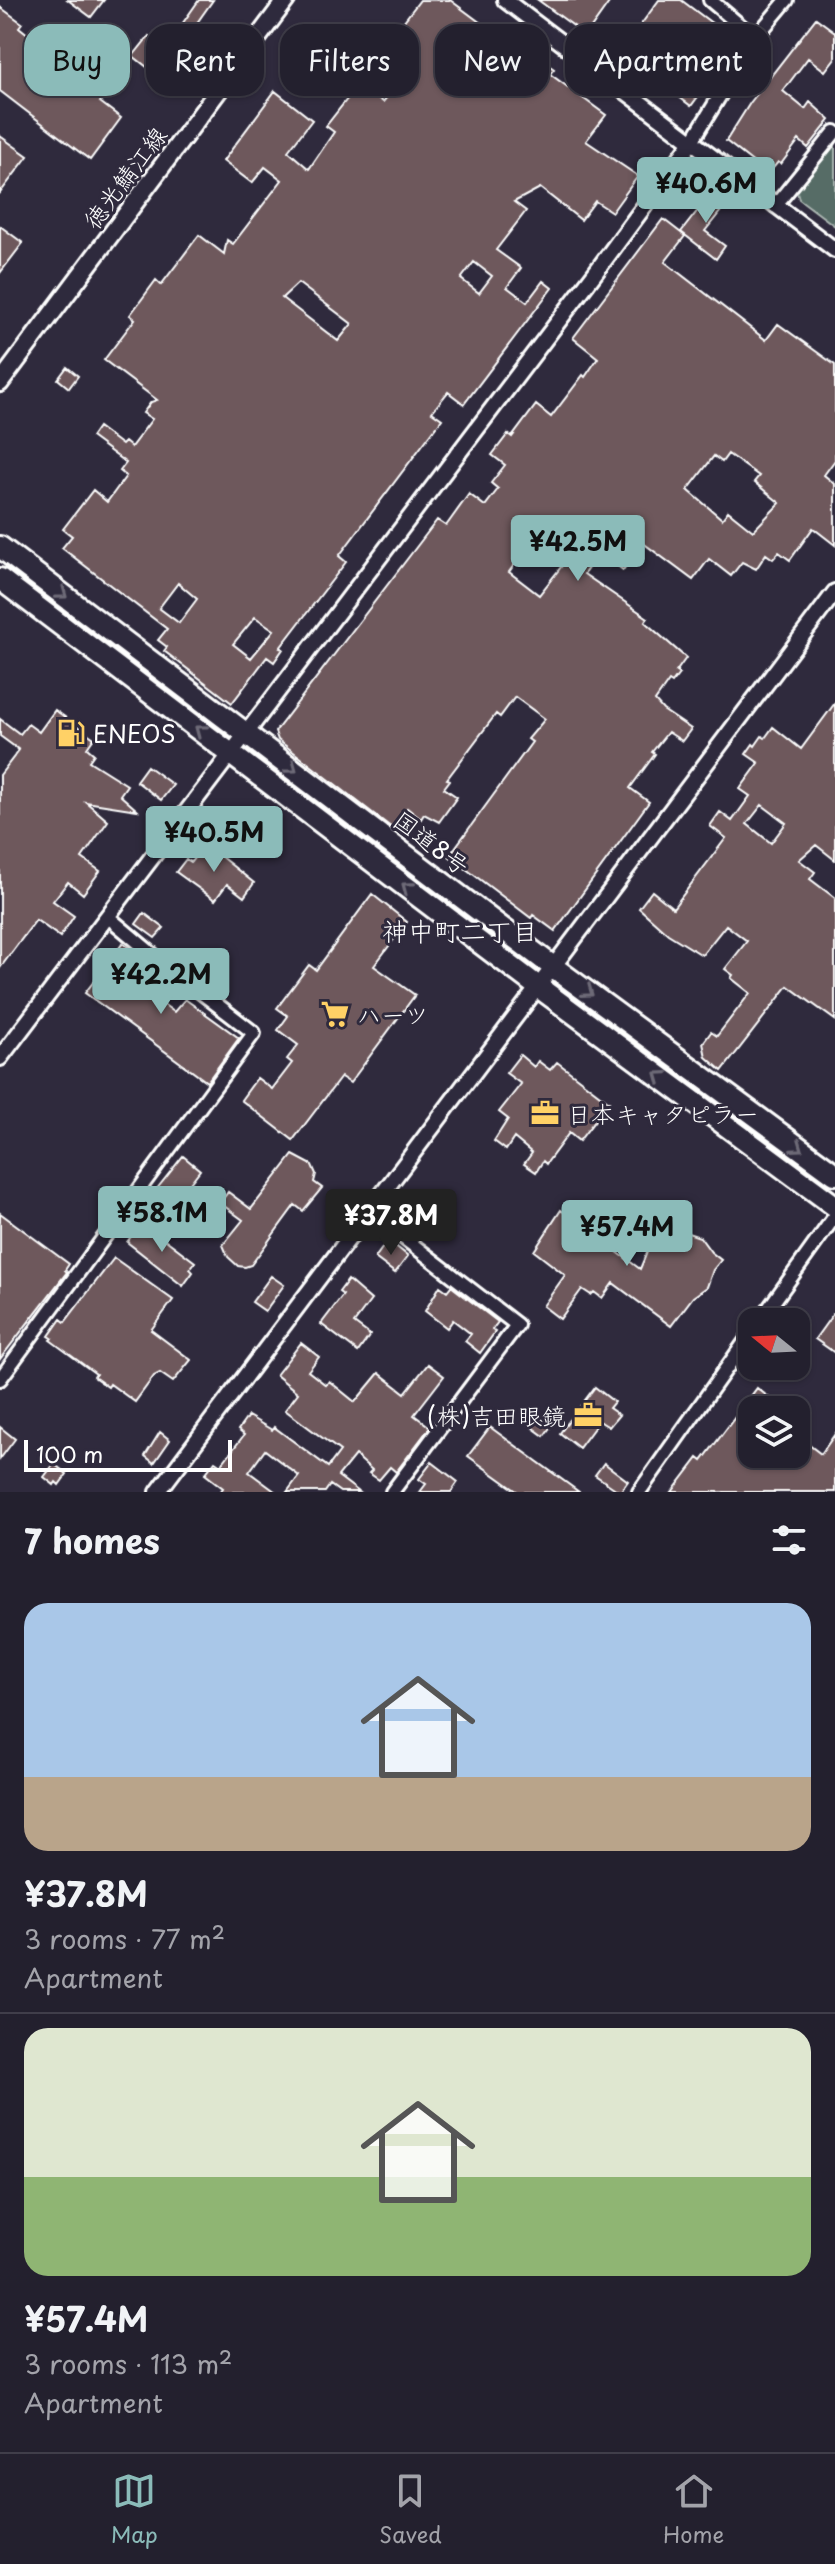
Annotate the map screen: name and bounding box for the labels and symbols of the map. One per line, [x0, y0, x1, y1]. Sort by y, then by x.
street label: 徳光鯖江線 [74, 118, 174, 236]
pin: ¥40.6M [641, 157, 771, 225]
pin: ¥42.5M [513, 515, 643, 583]
one-way arrow [53, 584, 68, 598]
place label: ENEOS [93, 715, 176, 751]
fuel station icon: ENEOS [56, 718, 86, 748]
one-way arrow [194, 725, 208, 739]
one-way arrow [283, 758, 297, 772]
street label: 国道8号 [386, 801, 478, 883]
pin: ¥40.5M [149, 806, 279, 874]
one-way arrow [401, 882, 415, 896]
district label: 神中町二丁目 [382, 911, 538, 950]
pin: ¥42.2M [96, 948, 226, 1016]
one-way arrow [580, 983, 594, 997]
place label: ハーツ [357, 996, 429, 1032]
supermarket icon: ハーツ [320, 999, 350, 1029]
one-way arrow [654, 1072, 668, 1086]
place label: 日本キャタピラー [567, 1095, 759, 1131]
office icon: 日本キャタピラー [530, 1098, 560, 1128]
one-way arrow [789, 1137, 803, 1151]
pin: ¥58.1M [97, 1186, 227, 1254]
pin: ¥37.8M [326, 1189, 456, 1257]
pin: ¥57.4M [562, 1200, 692, 1268]
north arrow [738, 1308, 810, 1380]
place label: (株)吉田眼鏡 [427, 1397, 566, 1433]
office icon: (株)吉田眼鏡 [573, 1400, 603, 1430]
scale bar [24, 1436, 232, 1472]

